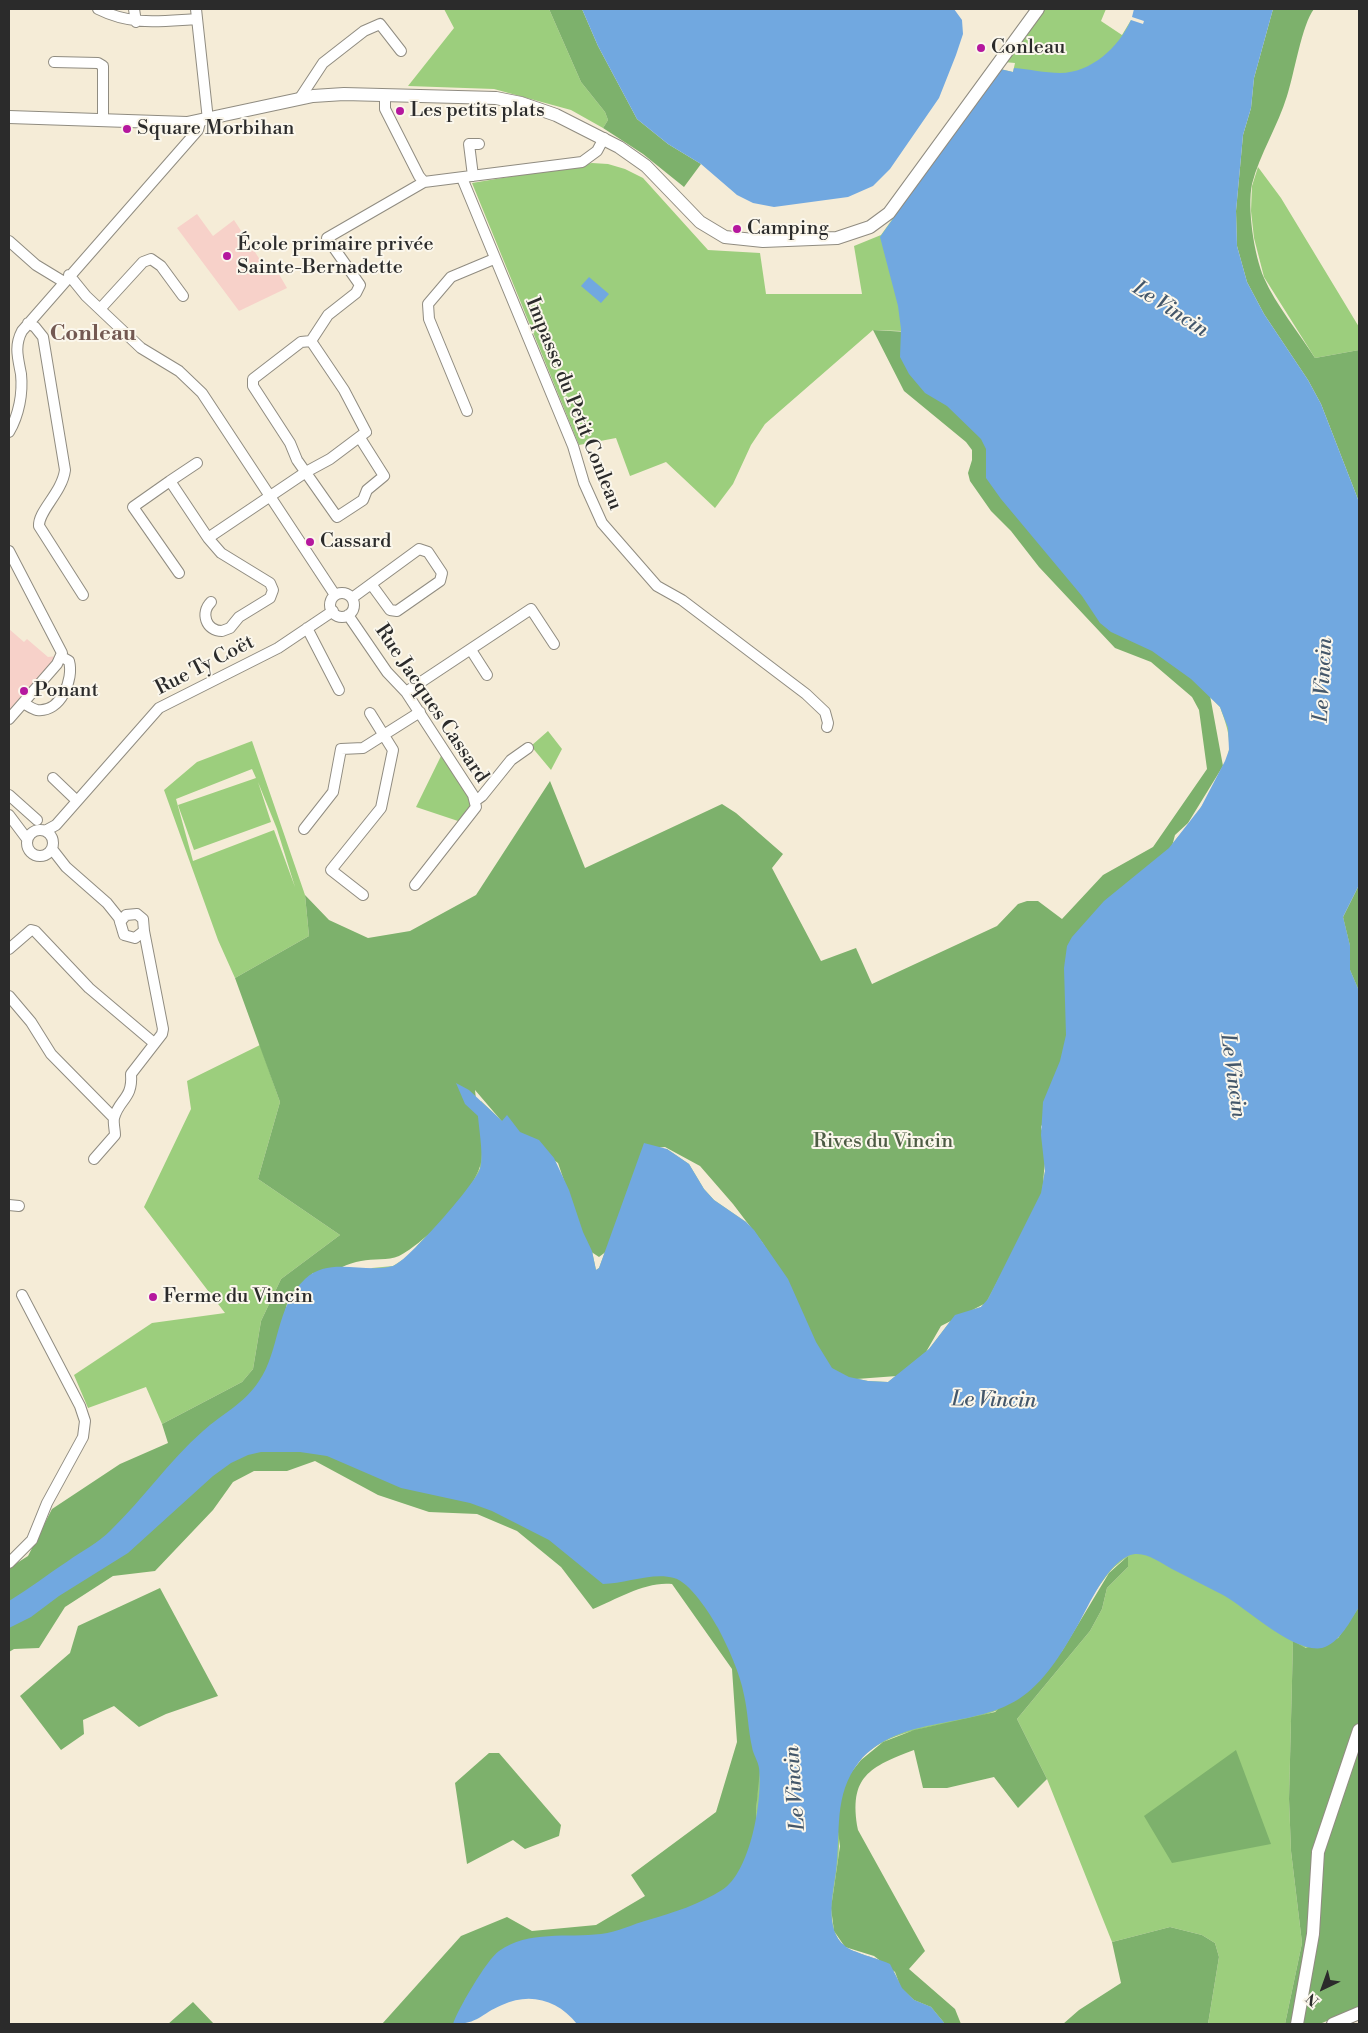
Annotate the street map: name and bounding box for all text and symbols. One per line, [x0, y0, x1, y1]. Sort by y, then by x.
place label: Conleau [991, 36, 1065, 60]
marker: Conleau [975, 42, 987, 54]
place label: Les petits plats [410, 99, 545, 123]
marker: Les petits plats [394, 105, 406, 117]
place label: Square Morbihan [137, 117, 294, 141]
marker: Square Morbihan [121, 123, 133, 135]
place label: Camping [747, 217, 829, 241]
marker: Camping [731, 223, 743, 235]
place label: École primaire privée Sainte-Bernadette [237, 233, 433, 280]
marker: École primaire privée Sainte-Bernadette [221, 250, 233, 262]
water label: Le Vincin [1128, 276, 1212, 344]
street label: Impasse du Petit Conleau [519, 294, 627, 514]
district label: Conleau [50, 322, 136, 348]
place label: Cassard [320, 530, 391, 554]
marker: Cassard [304, 536, 316, 548]
street label: Rue Jacques Cassard [369, 620, 493, 788]
street label: Rue Ty Coët [152, 631, 258, 701]
water label: Le Vincin [1309, 637, 1339, 723]
place label: Ponant [34, 679, 99, 703]
marker: Ponant [18, 685, 30, 697]
water label: Le Vincin [1214, 1032, 1250, 1120]
park label: Rives du Vincin [813, 1130, 953, 1154]
place label: Ferme du Vincin [163, 1285, 313, 1309]
marker: Ferme du Vincin [147, 1291, 159, 1303]
water label: Le Vincin [951, 1388, 1037, 1414]
water label: Le Vincin [780, 1745, 812, 1831]
north arrow [1298, 1963, 1348, 2013]
text: N [1303, 1989, 1323, 2010]

